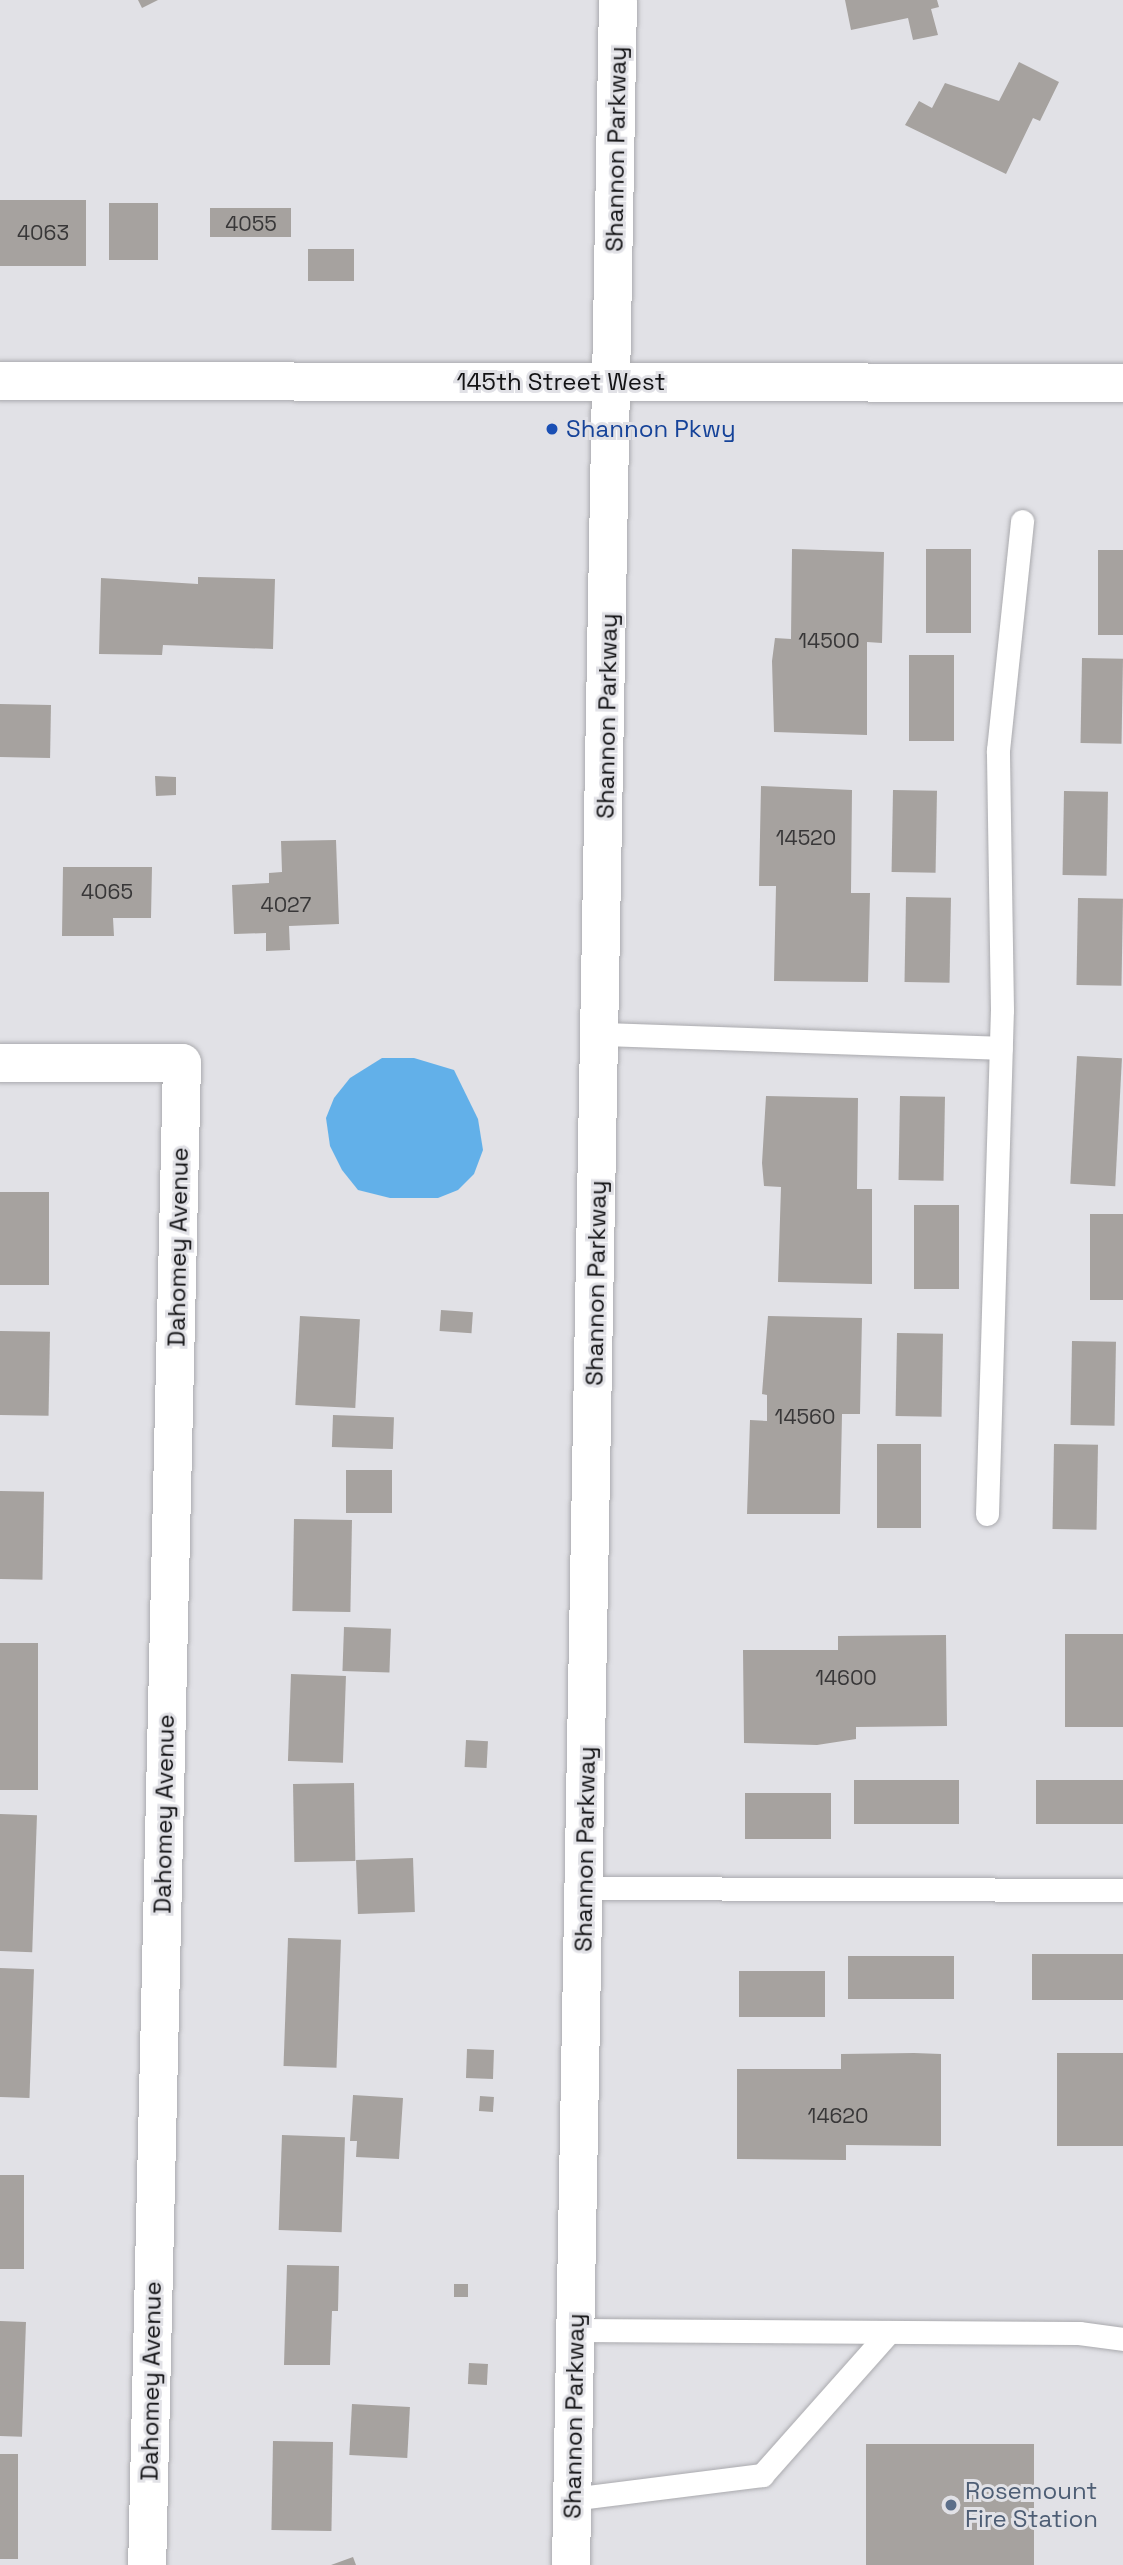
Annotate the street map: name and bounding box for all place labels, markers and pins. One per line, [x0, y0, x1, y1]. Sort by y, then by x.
place label: Shannon Pkwy [566, 415, 736, 443]
marker: Shannon Pkwy [544, 421, 560, 437]
place label: Rosemount Fire Station [965, 2477, 1098, 2533]
marker: Rosemount Fire Station [943, 2497, 959, 2513]

